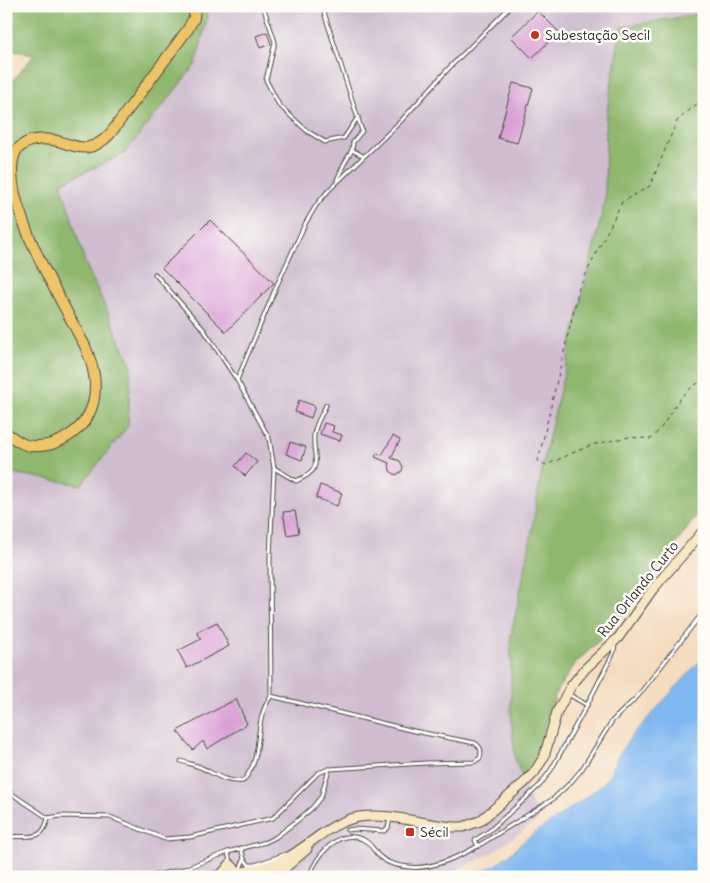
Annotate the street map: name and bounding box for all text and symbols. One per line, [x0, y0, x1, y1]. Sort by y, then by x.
place label: Subestação Secil [545, 26, 650, 44]
marker: Subestação Secil [529, 29, 541, 41]
street label: Rua Orlando Curto [594, 537, 683, 641]
place label: Sécil [420, 823, 449, 841]
marker: Sécil [404, 826, 416, 838]

